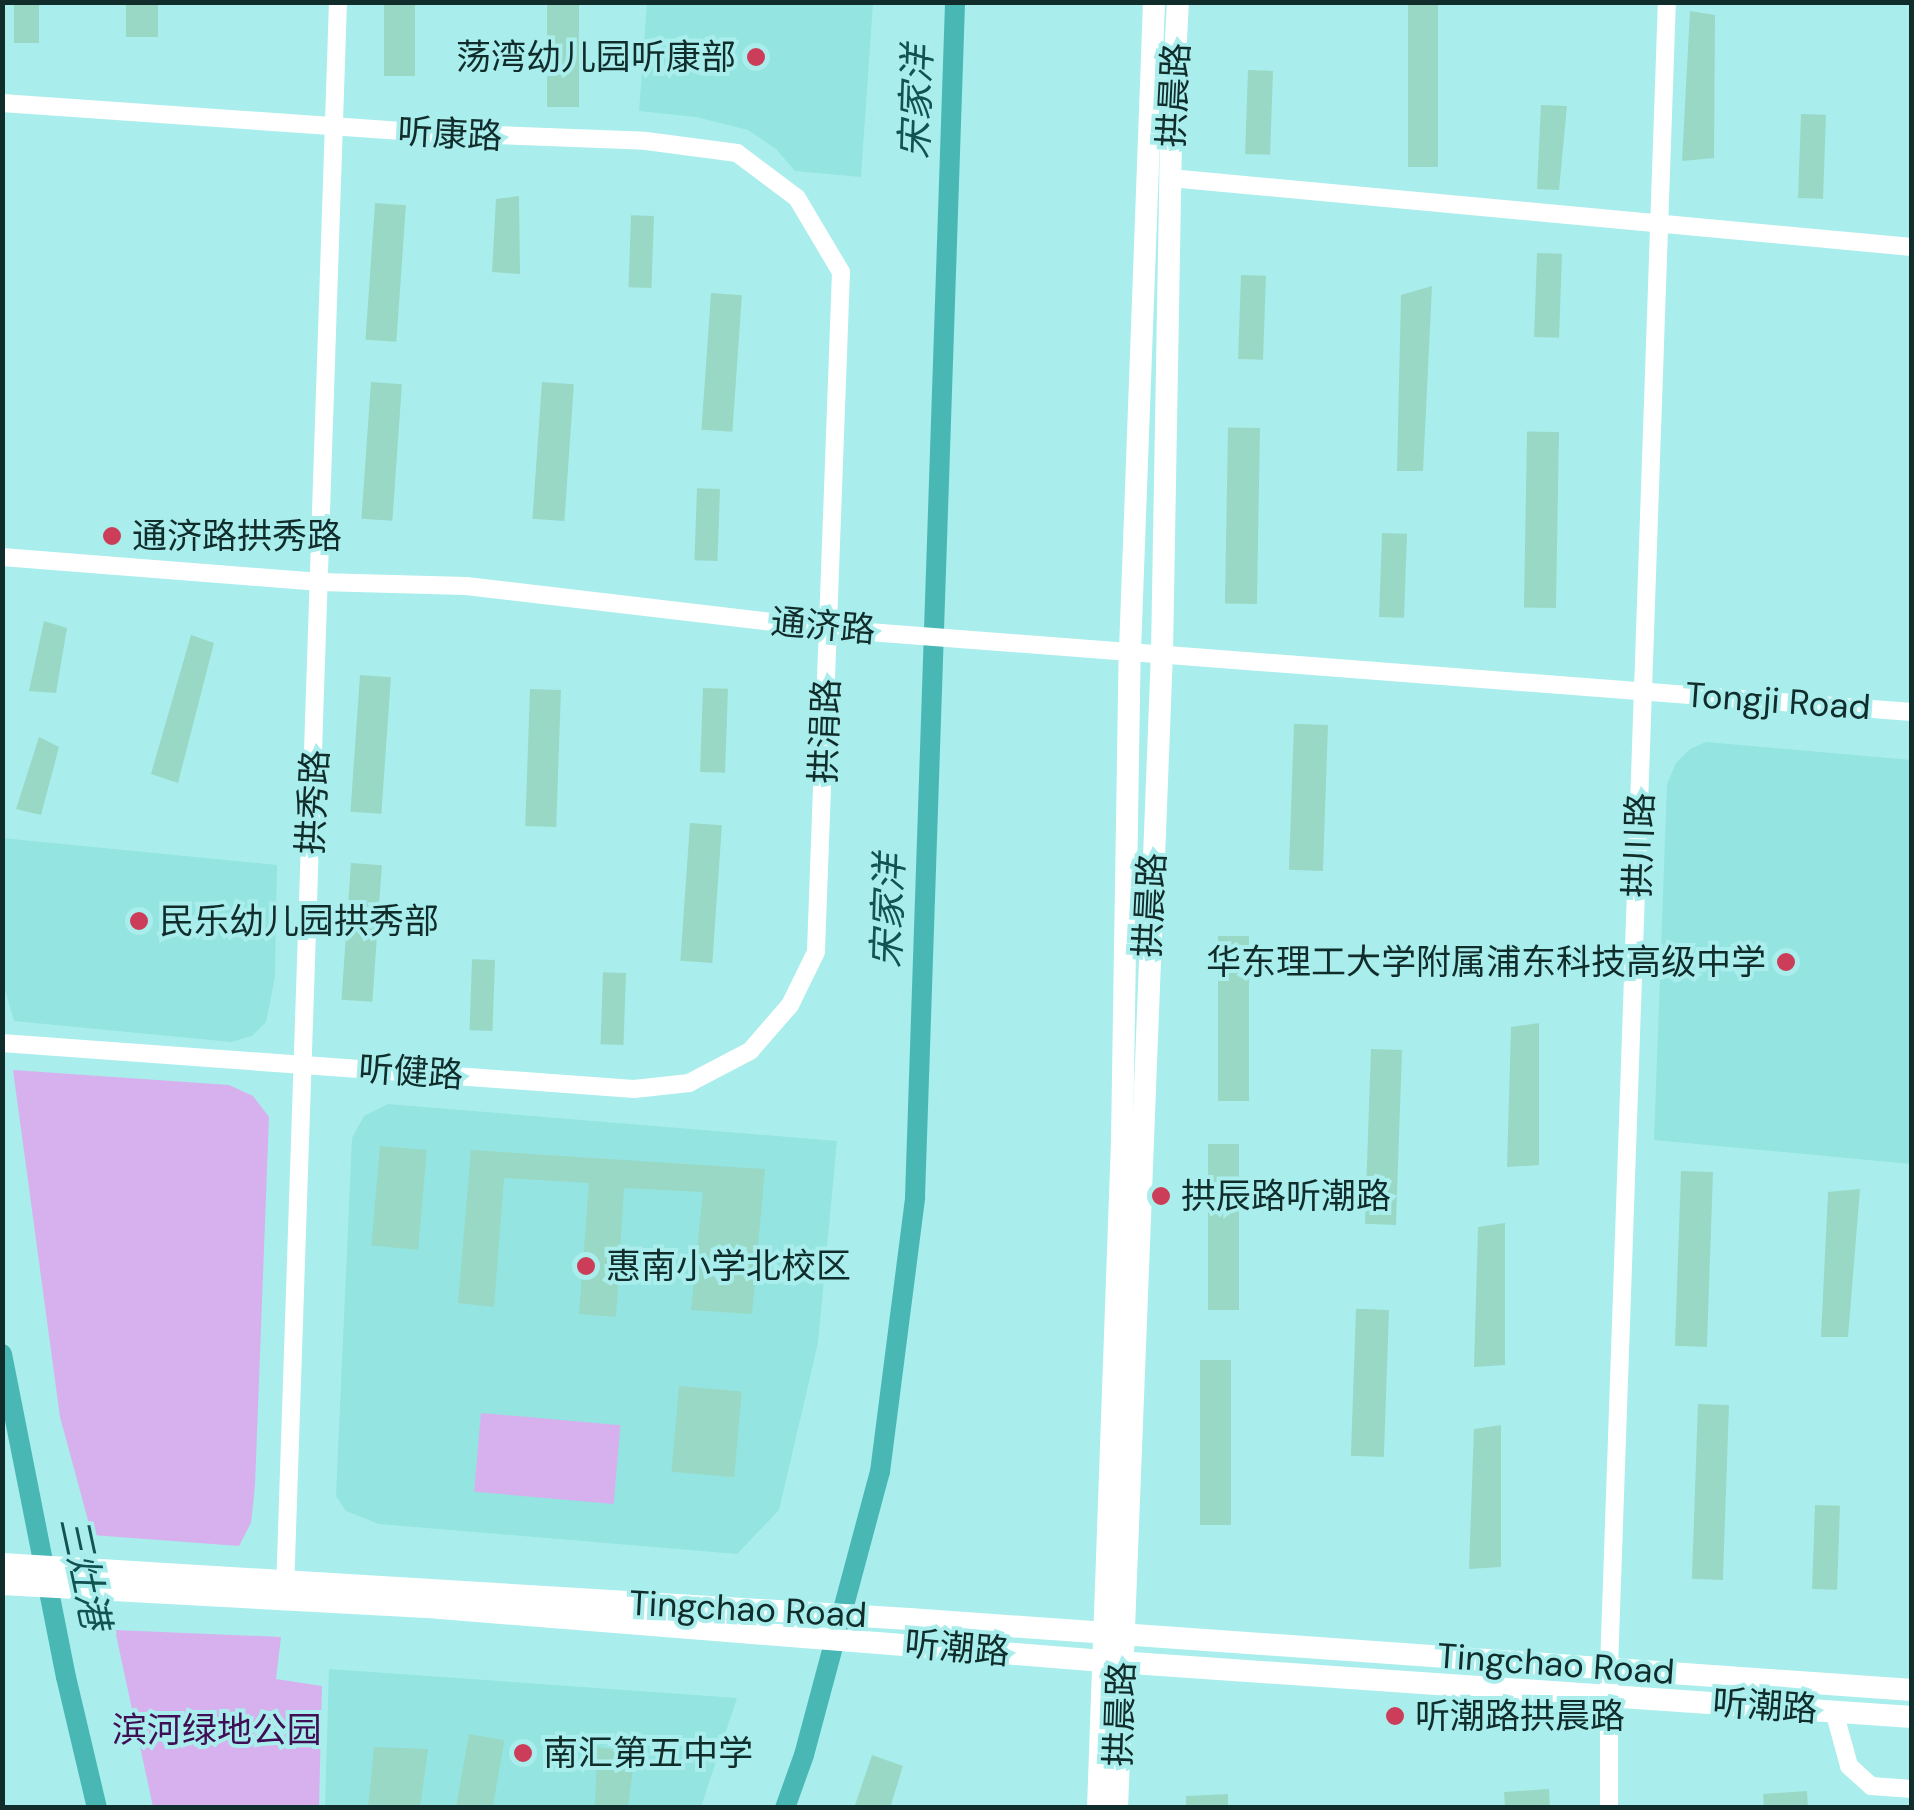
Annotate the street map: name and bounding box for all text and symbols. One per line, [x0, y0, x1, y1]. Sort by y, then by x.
place label: 荡湾幼儿园听康部 [456, 36, 736, 78]
street label: 拱晨路 [1150, 41, 1198, 149]
water label: 宋家洋 [892, 44, 942, 160]
marker: 荡湾幼儿园听康部 [745, 46, 767, 68]
street label: 听康路 [396, 110, 504, 158]
place label: 通济路拱秀路 [132, 515, 342, 557]
marker: 通济路拱秀路 [101, 525, 123, 547]
street label: 通济路 [769, 601, 877, 651]
street label: Tongji Road [1684, 674, 1872, 728]
street label: 拱涓路 [802, 678, 848, 784]
street label: 拱秀路 [289, 748, 337, 856]
street label: 拱川路 [1616, 792, 1662, 898]
street label: 拱晨路 [1126, 851, 1174, 959]
water label: 宋家洋 [864, 853, 914, 969]
place label: 民乐幼儿园拱秀部 [159, 900, 439, 942]
marker: 民乐幼儿园拱秀部 [128, 910, 150, 932]
place label: 华东理工大学附属浦东科技高级中学 [1206, 941, 1766, 983]
marker: 华东理工大学附属浦东科技高级中学 [1775, 951, 1797, 973]
street label: 听健路 [357, 1047, 465, 1097]
place label: 拱辰路听潮路 [1181, 1175, 1391, 1217]
marker: 拱辰路听潮路 [1150, 1185, 1172, 1207]
place label: 惠南小学北校区 [606, 1245, 851, 1287]
marker: 惠南小学北校区 [575, 1255, 597, 1277]
water label: 三灶港 [50, 1513, 118, 1633]
street label: Tingchao Road [628, 1582, 868, 1636]
street label: 听潮路 [903, 1623, 1011, 1673]
street label: Tingchao Road [1436, 1635, 1676, 1693]
street label: 拱晨路 [1097, 1661, 1143, 1767]
street label: 听潮路 [1711, 1681, 1819, 1731]
place label: 听潮路拱晨路 [1415, 1695, 1625, 1737]
marker: 听潮路拱晨路 [1384, 1705, 1406, 1727]
park label: 滨河绿地公园 [112, 1709, 322, 1751]
place label: 南汇第五中学 [543, 1732, 753, 1774]
marker: 南汇第五中学 [512, 1742, 534, 1764]

